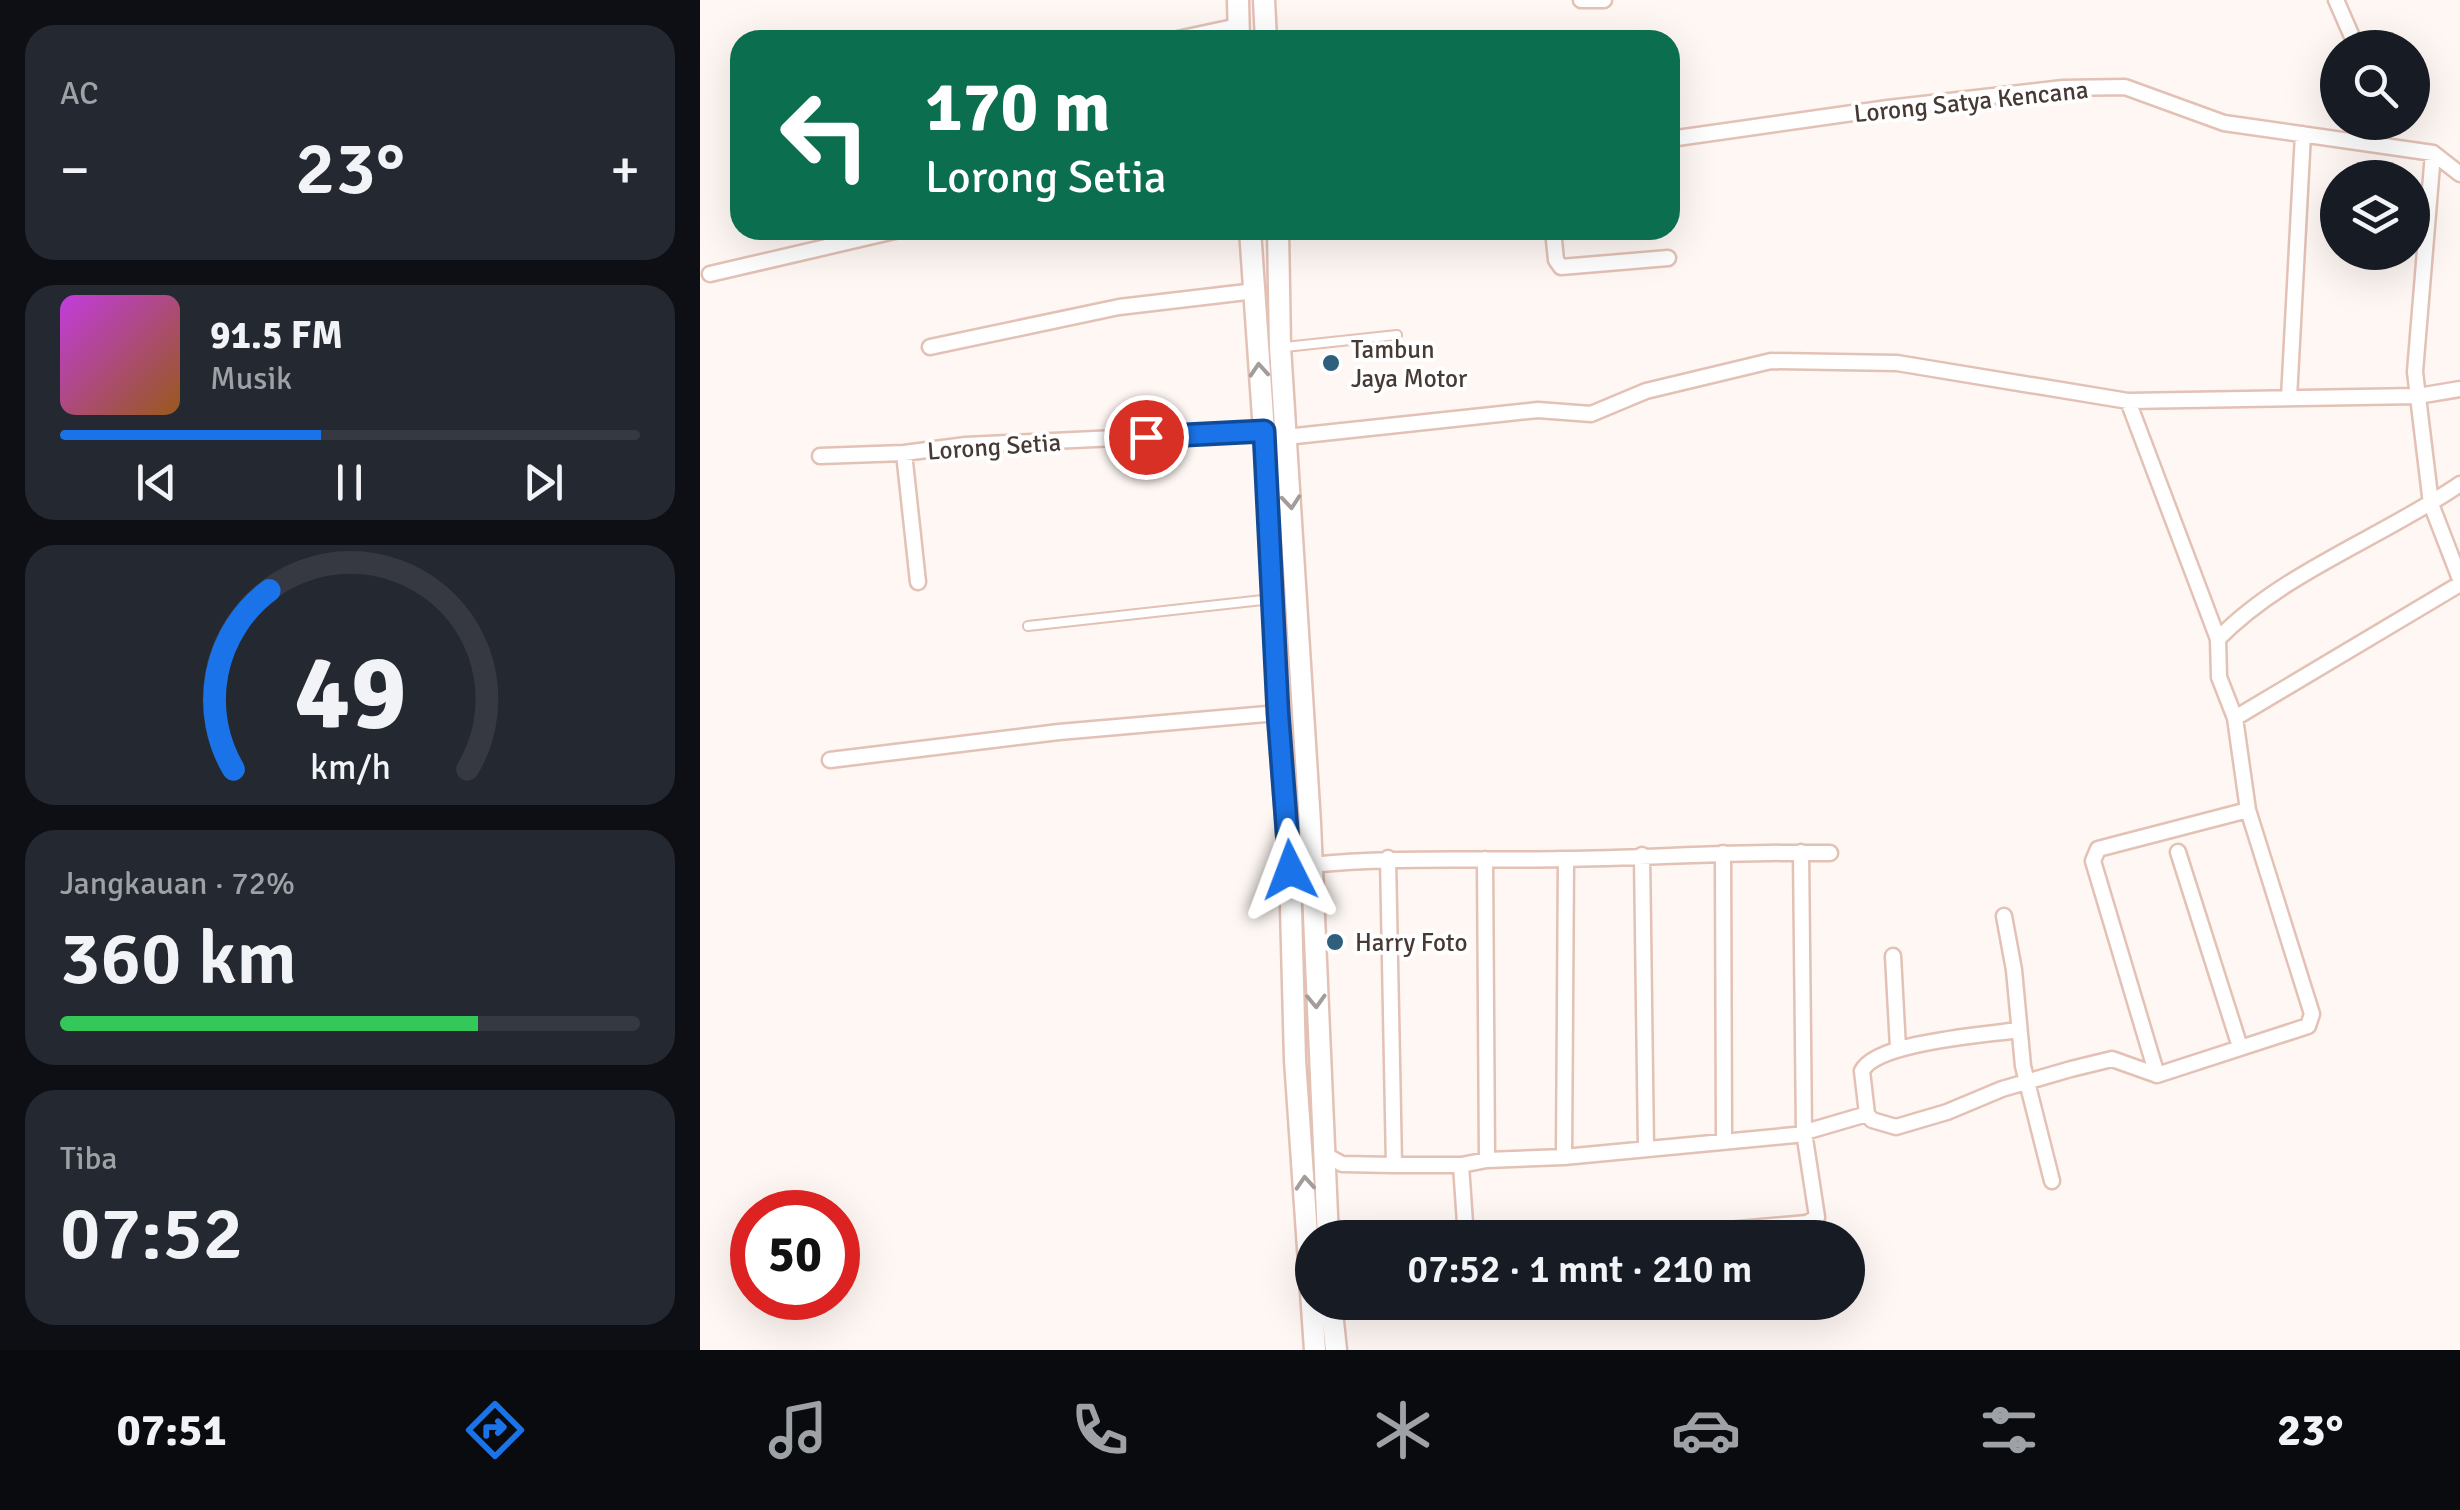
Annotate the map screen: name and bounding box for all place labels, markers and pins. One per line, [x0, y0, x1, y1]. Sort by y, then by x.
place label: Tambun Jaya Motor [1351, 334, 1468, 394]
marker: Tambun Jaya Motor [1320, 352, 1342, 374]
pin [1104, 395, 1189, 480]
place label: Harry Foto [1355, 927, 1467, 958]
marker: Harry Foto [1324, 931, 1346, 953]

